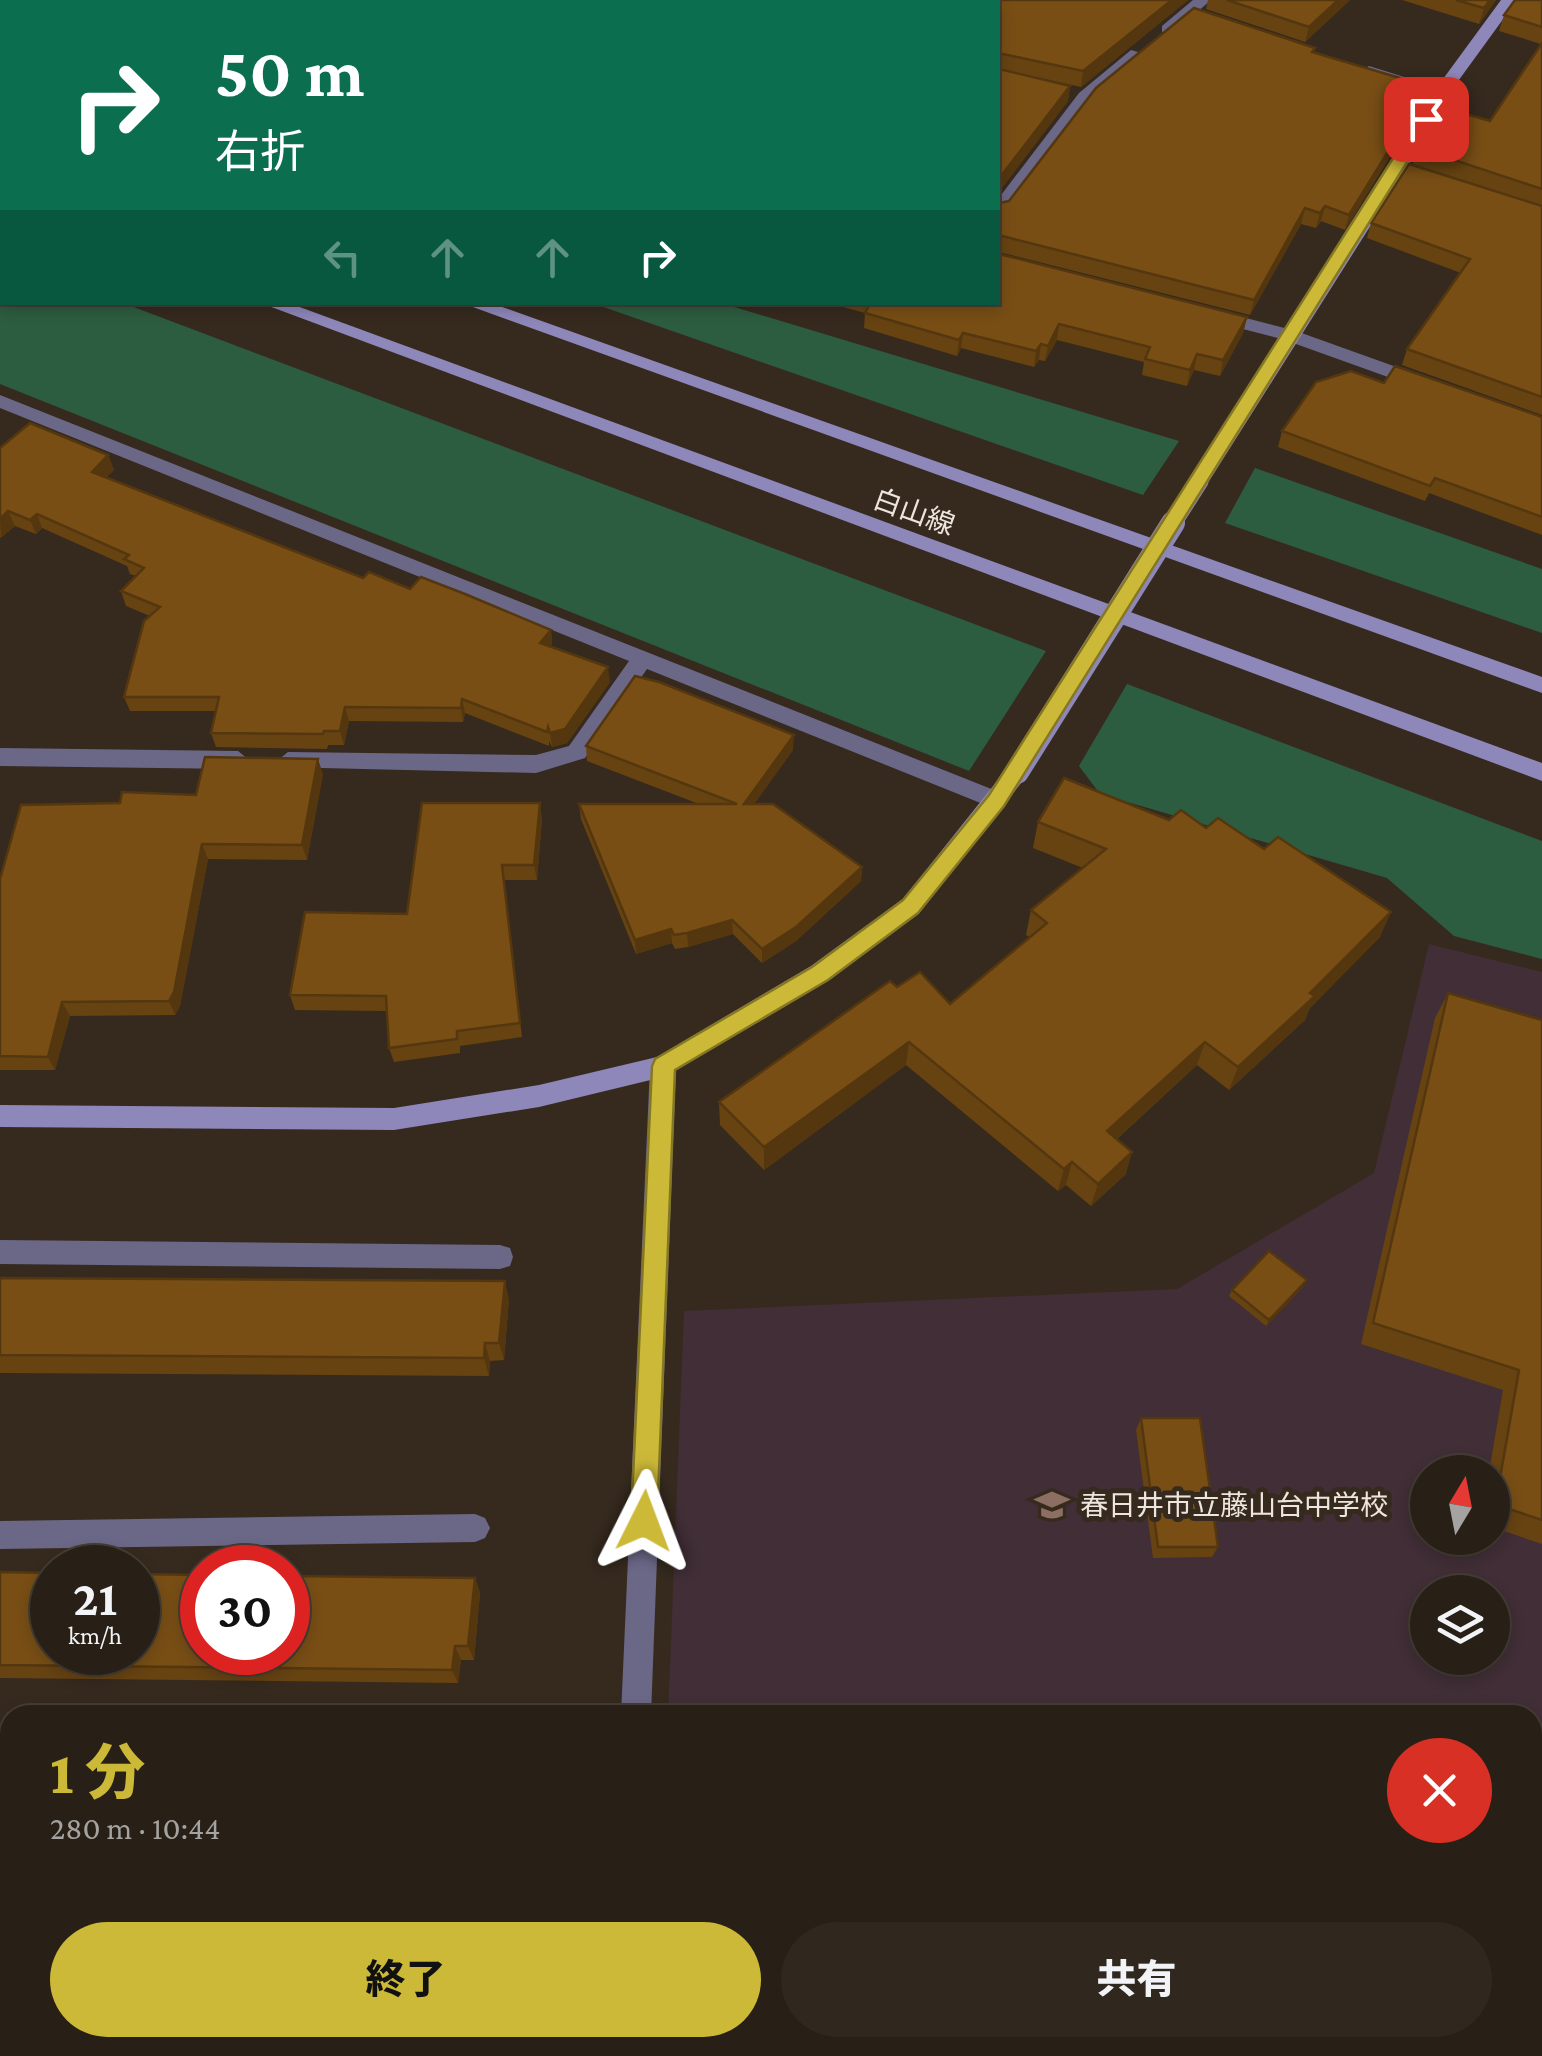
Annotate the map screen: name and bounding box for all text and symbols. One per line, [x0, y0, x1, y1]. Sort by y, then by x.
text: 50 m [215, 33, 365, 111]
icon: right [50, 40, 180, 170]
pin [1384, 77, 1469, 162]
icon: arrive [1399, 92, 1454, 147]
text: 右折 [215, 127, 305, 177]
icon: left [315, 230, 370, 285]
icon: ahead [420, 230, 475, 285]
icon: ahead [525, 230, 580, 285]
icon: right [630, 230, 685, 285]
street label: 白山線 [869, 483, 959, 541]
north arrow [1410, 1455, 1510, 1555]
map controls [1410, 1455, 1510, 1675]
position arrow [592, 1469, 696, 1573]
school or university icon: 春日井市立藤山台中学校 [1033, 1486, 1071, 1524]
place label: 春日井市立藤山台中学校 [1080, 1490, 1388, 1521]
speed limit sign: 30 [180, 1545, 310, 1675]
text: 21 [73, 1570, 117, 1626]
button: layers [1410, 1575, 1510, 1675]
text: km/h [68, 1622, 122, 1649]
button: close [1387, 1738, 1492, 1843]
text: 1 分 [50, 1739, 145, 1806]
text: 280 m · 10:44 [50, 1810, 221, 1846]
button: 終了 [50, 1922, 761, 2037]
button: 共有 [781, 1922, 1492, 2037]

